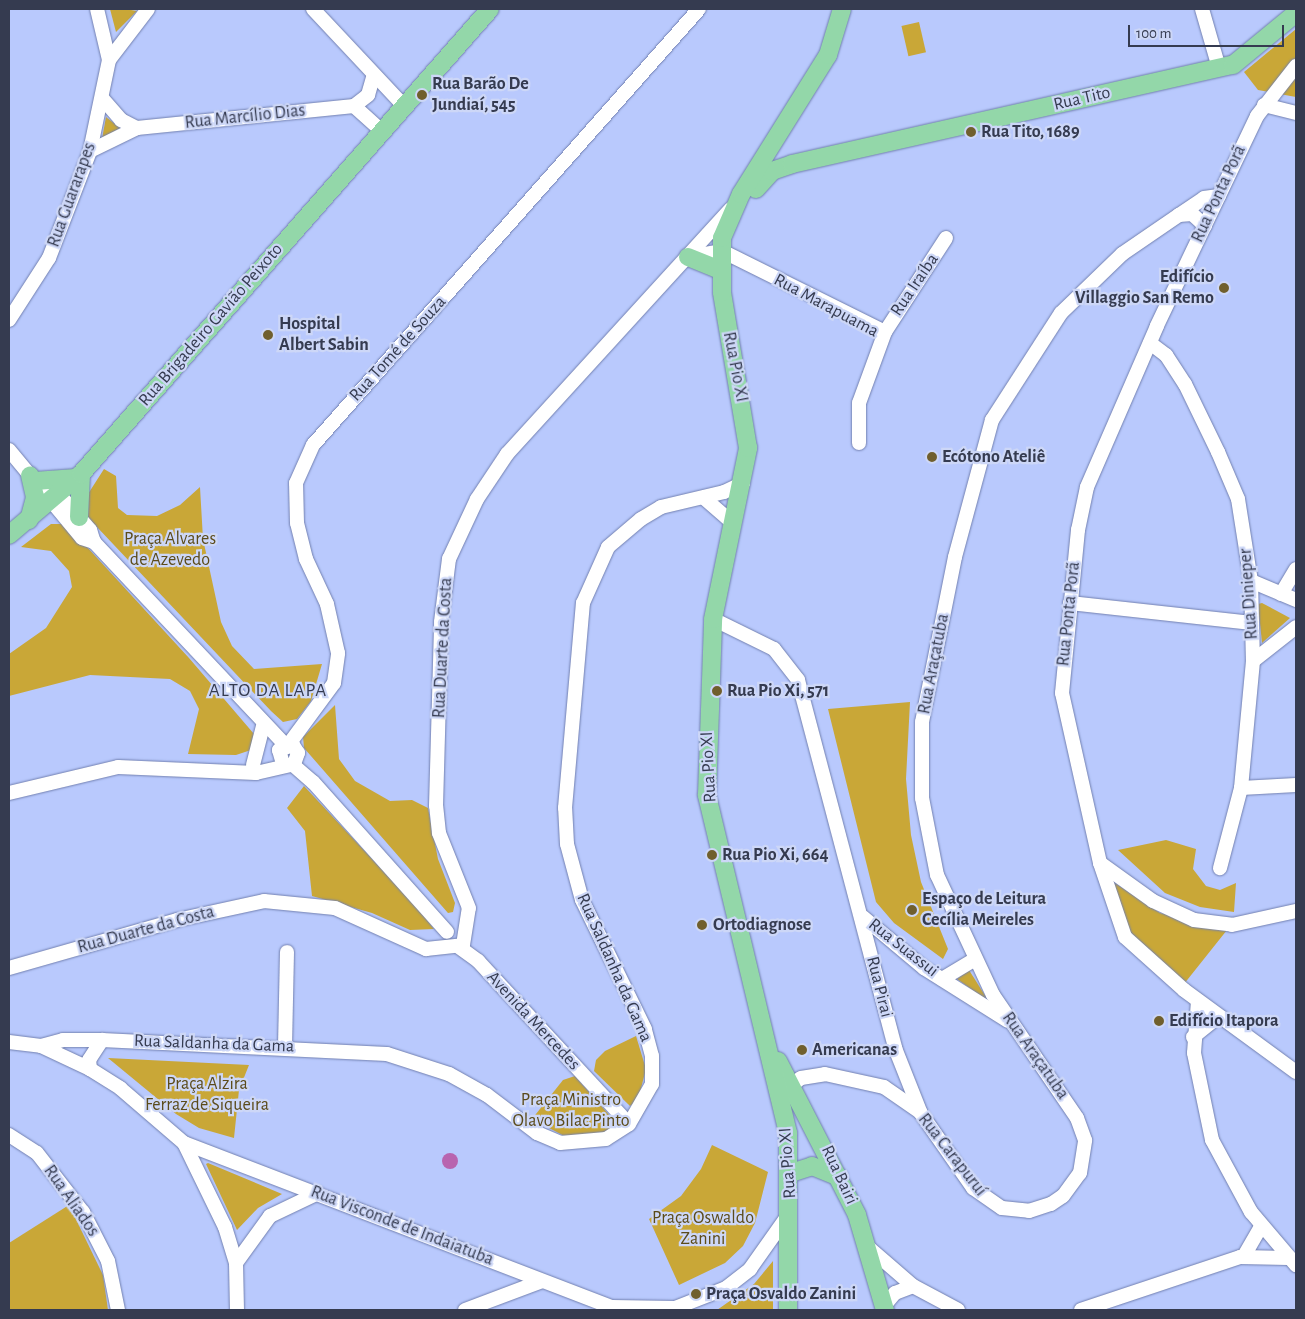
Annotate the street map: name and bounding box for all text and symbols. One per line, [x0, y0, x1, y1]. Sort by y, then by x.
scale bar [1130, 15, 1286, 47]
text: 100 m [1136, 26, 1171, 41]
place label: Rua Barão De Jundiaí, 545 [432, 74, 529, 116]
street label: Rua Tito [1052, 82, 1112, 116]
marker: Rua Barão De Jundiaí, 545 [416, 89, 428, 101]
street label: Rua Marcílio Dias [184, 100, 306, 134]
place label: Rua Tito, 1689 [981, 121, 1080, 143]
marker: Rua Tito, 1689 [965, 126, 977, 138]
street label: Rua Guararapes [43, 140, 101, 250]
street label: Rua Ponta Porã [1187, 142, 1251, 246]
street label: Rua Brigadeiro Gavião Peixoto [134, 239, 288, 411]
street label: Rua Iraíba [886, 250, 944, 320]
place label: Edifício Villaggio San Remo [1075, 267, 1214, 310]
street label: Rua Marapuama [770, 269, 882, 343]
marker: Edifício Villaggio San Remo [1218, 282, 1230, 294]
street label: Rua Tomé de Souza [345, 292, 451, 406]
place label: Hospital Albert Sabin [279, 314, 369, 356]
marker: Hospital Albert Sabin [261, 328, 275, 342]
street label: Rua Pio XI [718, 330, 752, 404]
place label: Ecótono Ateliê [942, 446, 1045, 468]
marker: Ecótono Ateliê [926, 451, 938, 463]
park label: Praça Alvares de Azevedo [124, 529, 216, 572]
street label: Rua Dinieper [1235, 548, 1263, 640]
street label: Rua Ponta Porã [1053, 561, 1085, 667]
street label: Rua Duarte da Costa [429, 577, 457, 719]
street label: Rua Araçatuba [914, 612, 954, 716]
district label: ALTO DA LAPA [207, 680, 329, 702]
place label: Rua Pio Xi, 571 [727, 680, 829, 702]
marker: Rua Pio Xi, 571 [711, 685, 723, 697]
street label: Rua Pio XI [696, 731, 722, 803]
place label: Rua Pio Xi, 664 [722, 844, 829, 866]
marker: Rua Pio Xi, 664 [706, 849, 718, 861]
place label: Espaço de Leitura Cecília Meireles [922, 889, 1046, 932]
street label: Rua Saldanha da Gama [571, 890, 657, 1046]
street label: Rua Duarte da Costa [75, 901, 217, 959]
marker: Espaço de Leitura Cecília Meireles [906, 904, 918, 916]
place label: Ortodiagnose [713, 914, 811, 936]
street label: Rua Suassui [864, 914, 942, 982]
marker: Ortodiagnose [695, 918, 709, 932]
street label: Rua Pirai [861, 954, 897, 1020]
street label: Avenida Mercedes [482, 967, 584, 1075]
street label: Rua Araçatuba [997, 1008, 1073, 1104]
place label: Edifício Itapora [1169, 1010, 1279, 1032]
marker: Edifício Itapora [1153, 1015, 1165, 1027]
street label: Rua Saldanha da Gama [133, 1030, 295, 1058]
place label: Americanas [812, 1039, 897, 1061]
marker: Americanas [796, 1044, 808, 1056]
park label: Praça Alzira Ferraz de Siqueira [145, 1074, 269, 1116]
park label: Praça Ministro Olavo Bilac Pinto [512, 1090, 630, 1132]
street label: Rua Carapuruí [913, 1109, 991, 1201]
street label: Rua Pio XI [775, 1127, 801, 1199]
street label: Rua Bairi [816, 1142, 862, 1208]
street label: Rua Aliados [39, 1161, 103, 1241]
street label: Rua Visconde de Indaiatuba [308, 1181, 496, 1271]
park label: Praça Oswaldo Zanini [652, 1208, 754, 1250]
place label: Praça Osvaldo Zanini [706, 1283, 856, 1305]
marker: Praça Osvaldo Zanini [690, 1288, 702, 1300]

